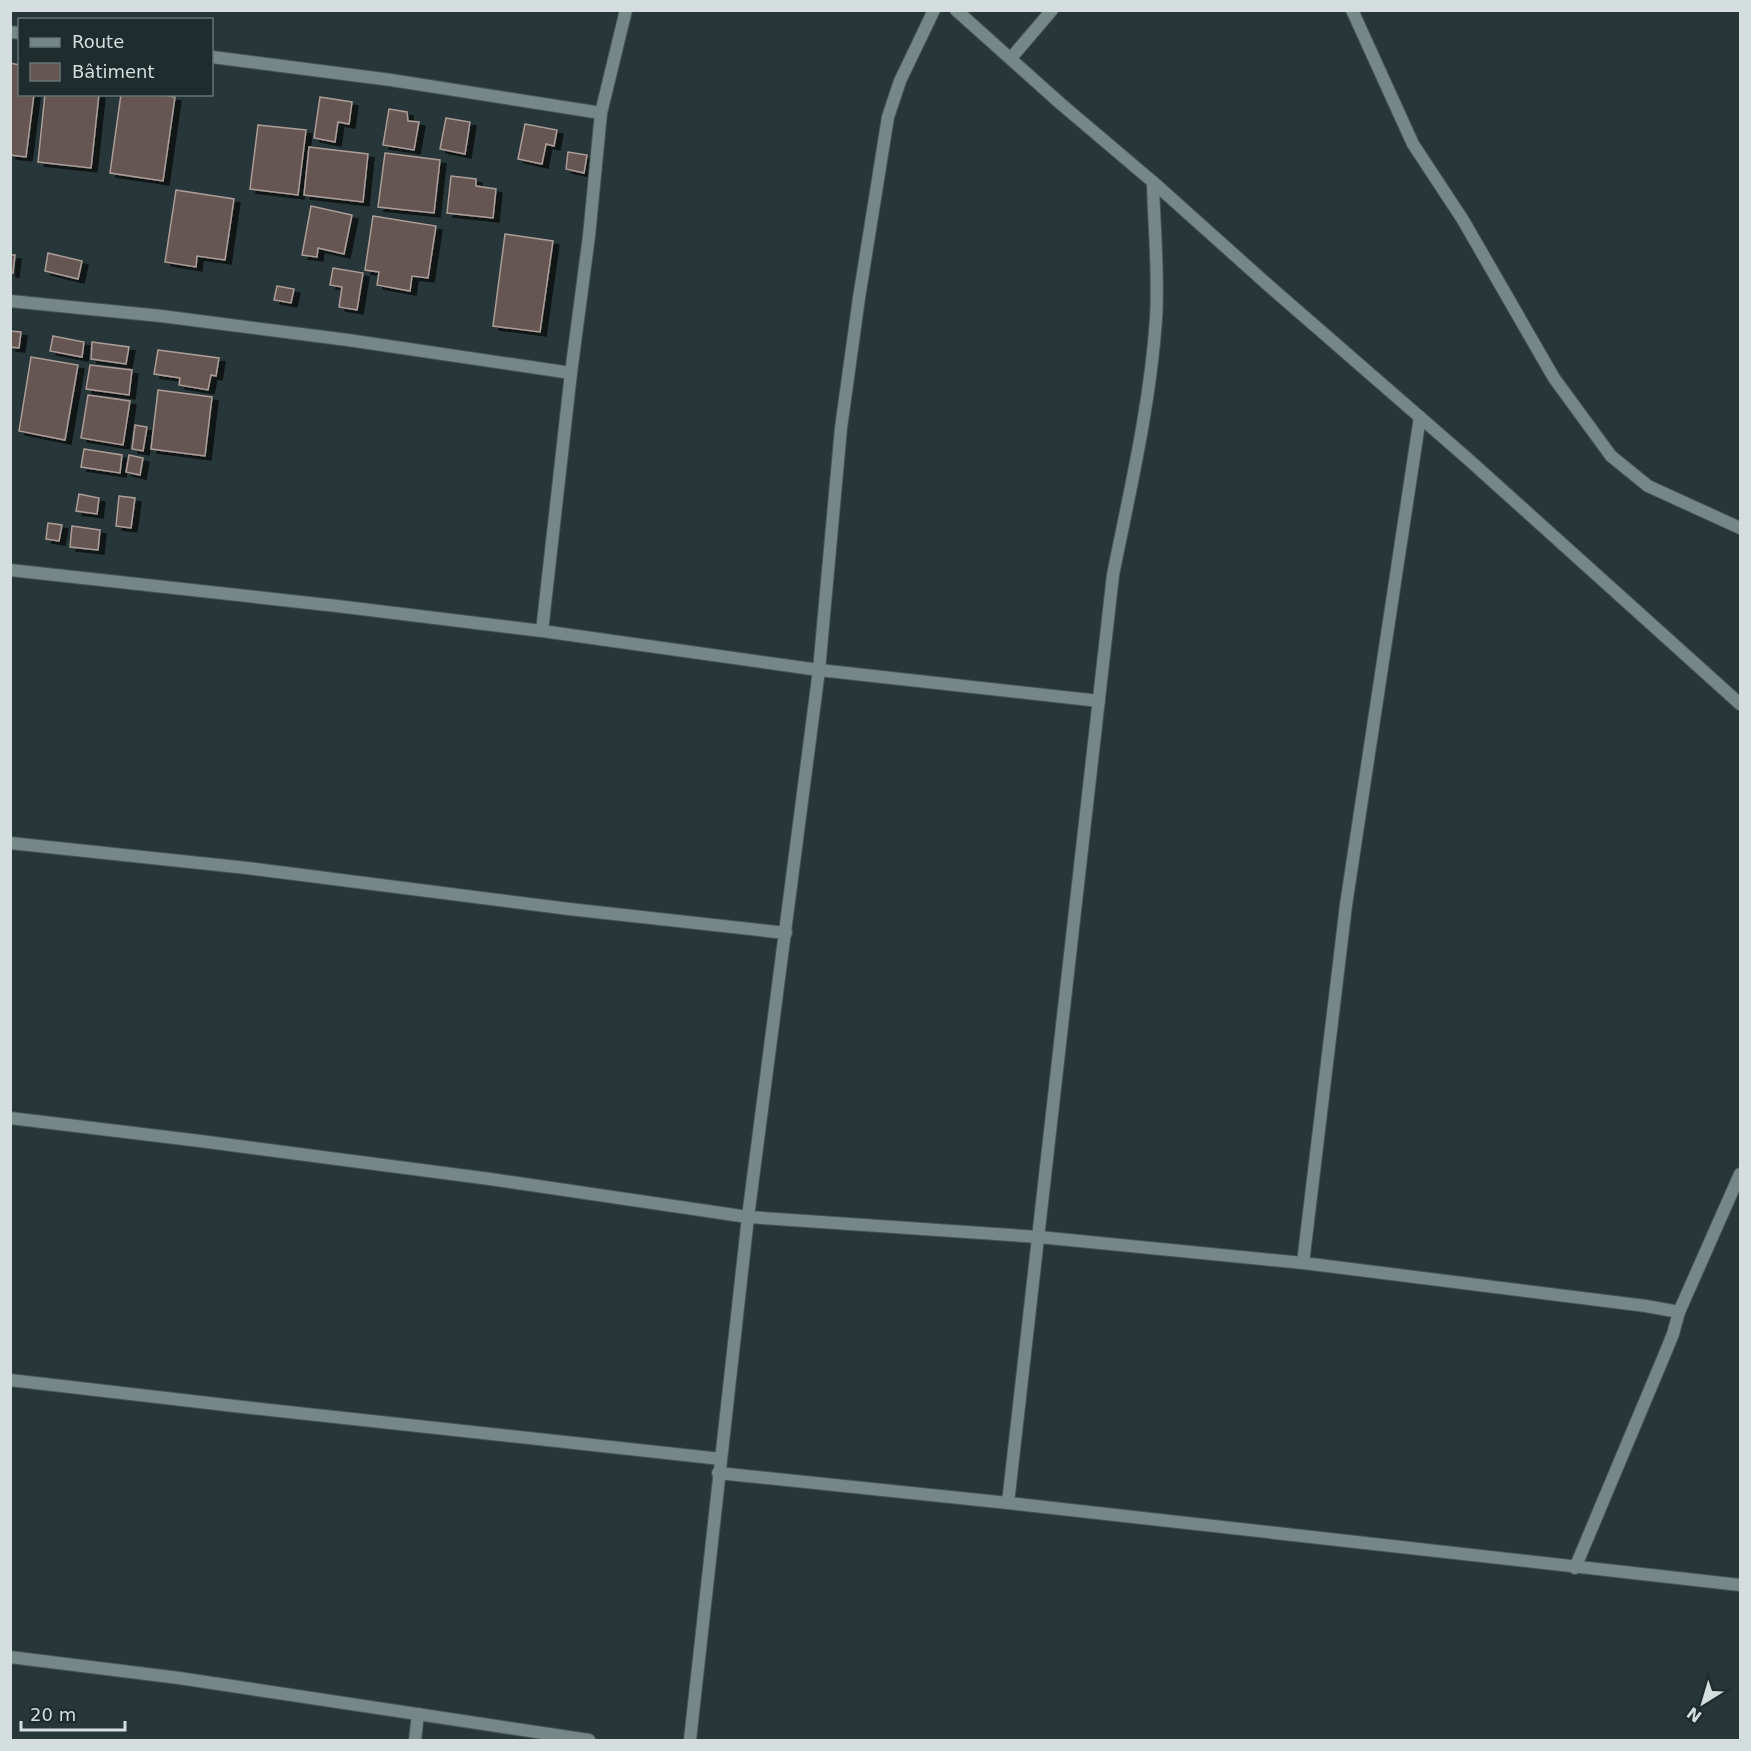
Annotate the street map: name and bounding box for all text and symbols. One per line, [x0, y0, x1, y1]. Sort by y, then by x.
legend [18, 18, 213, 96]
text: Route [72, 31, 124, 52]
text: Bâtiment [72, 61, 155, 82]
north arrow [1673, 1673, 1733, 1733]
scale bar [21, 1694, 124, 1732]
text: N [1683, 1703, 1705, 1726]
text: 20 m [30, 1704, 76, 1725]

